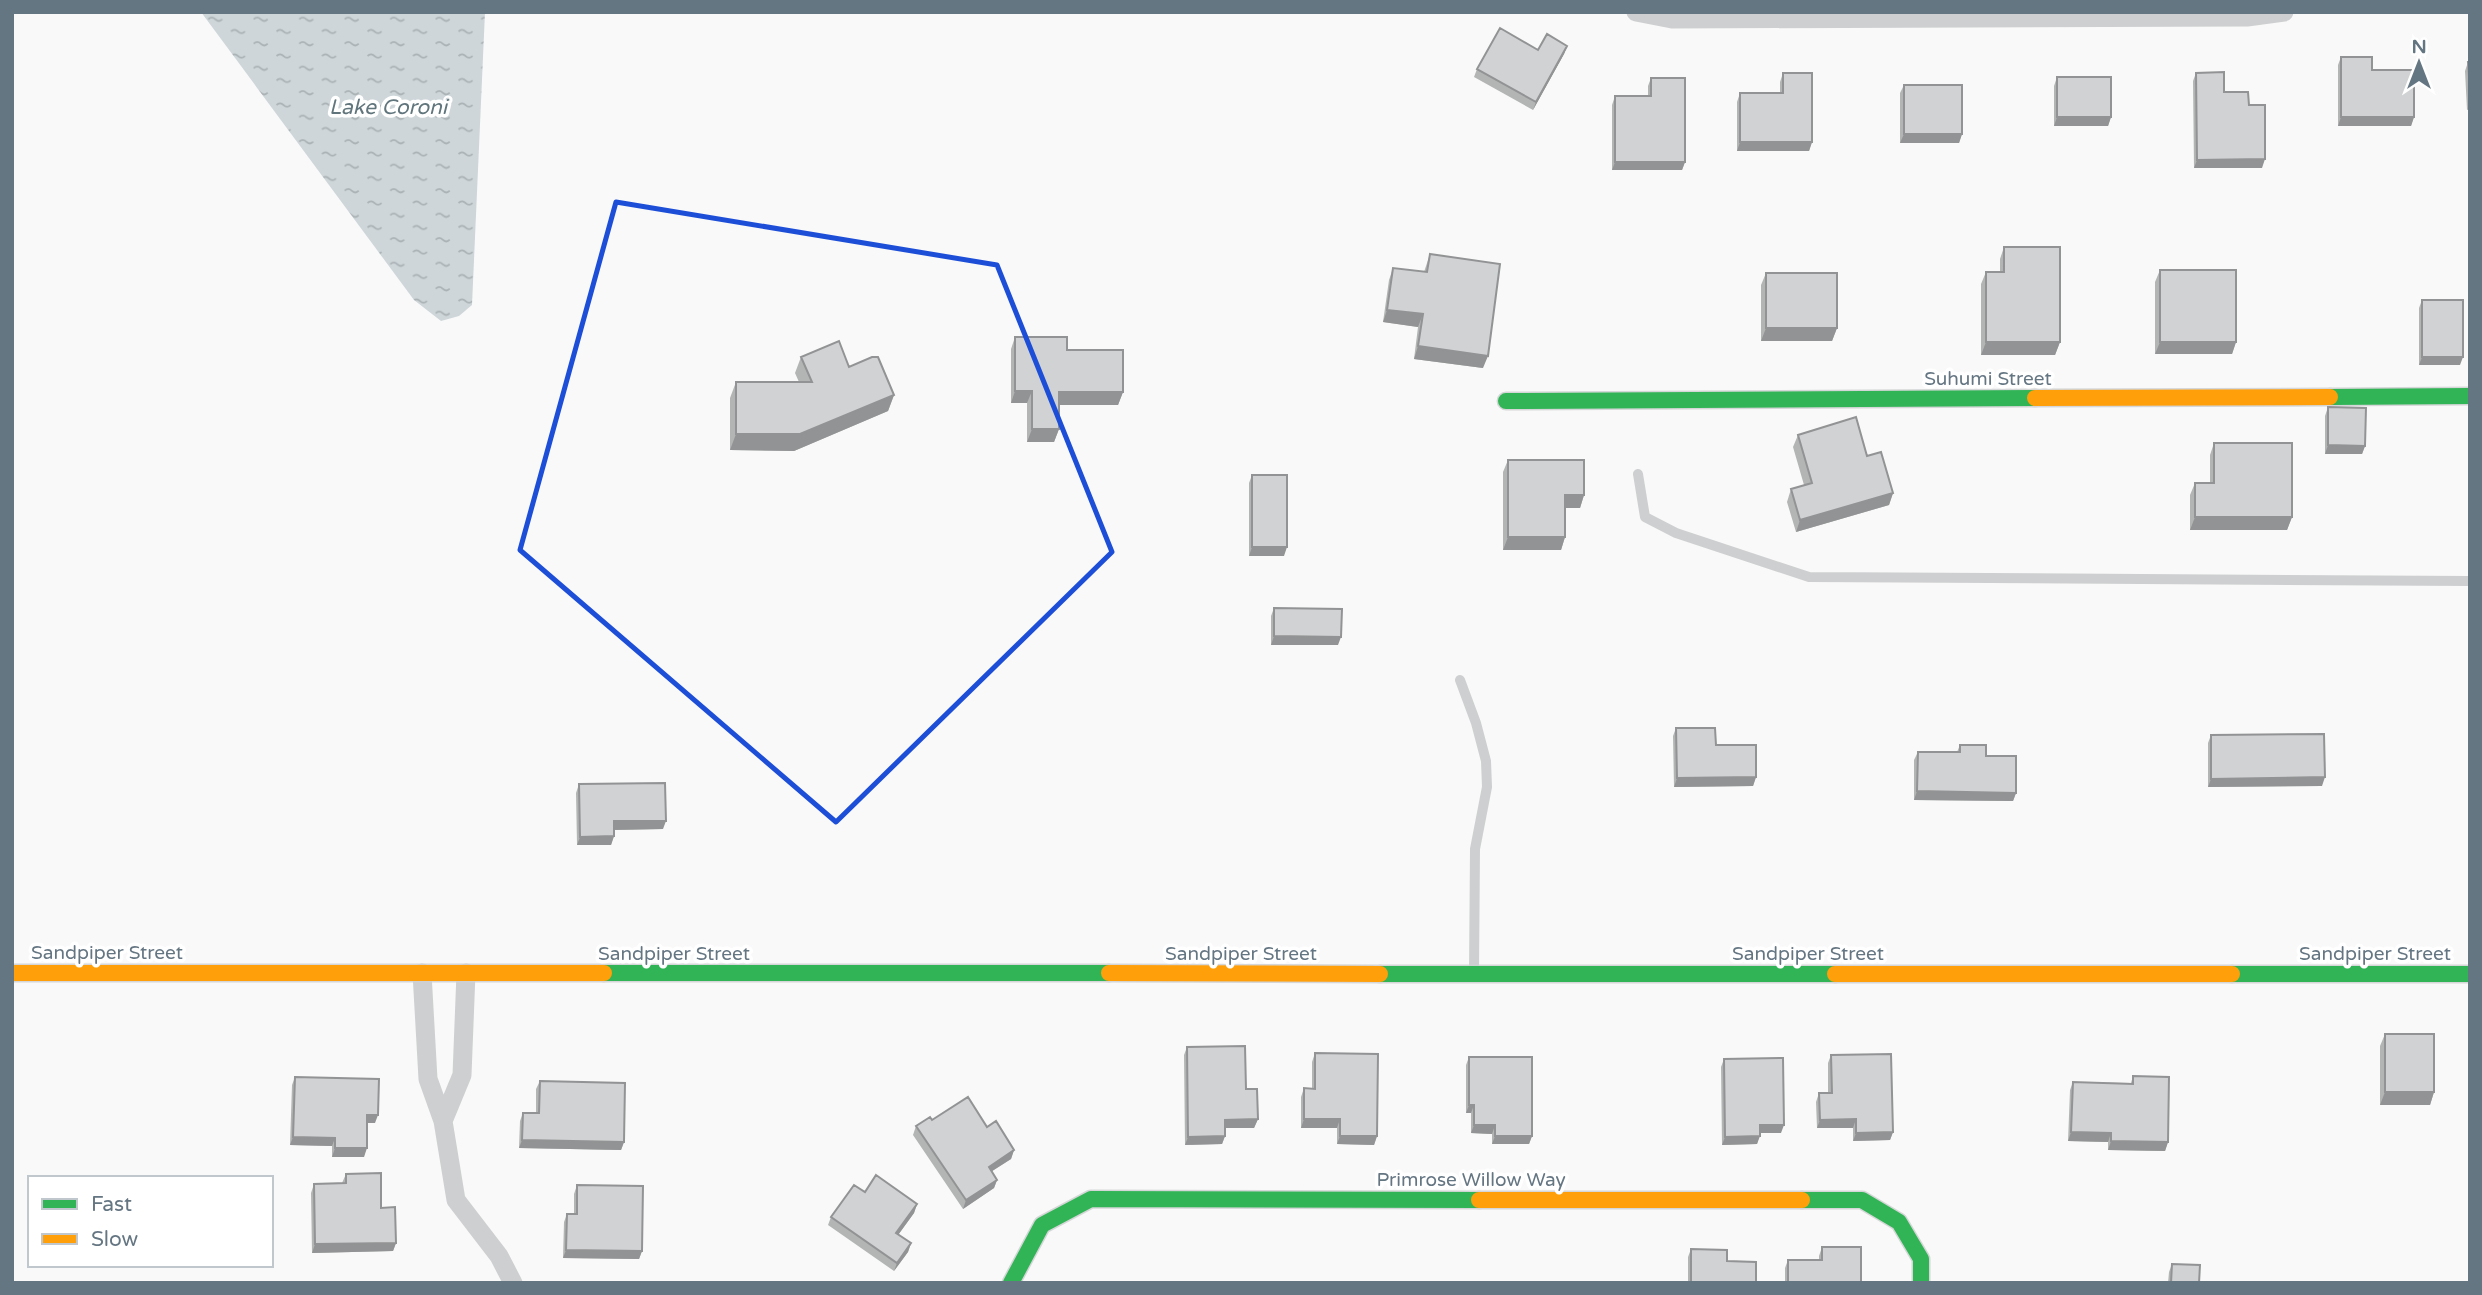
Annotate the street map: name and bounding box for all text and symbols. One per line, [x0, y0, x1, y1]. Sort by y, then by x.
north arrow [2384, 28, 2454, 98]
text: N [2411, 36, 2427, 58]
water label: Lake Coroni [329, 95, 450, 120]
street label: Suhumi Street [1924, 368, 2052, 390]
street label: Sandpiper Street [31, 942, 183, 964]
street label: Sandpiper Street [598, 943, 750, 965]
street label: Sandpiper Street [1165, 943, 1317, 965]
street label: Sandpiper Street [1732, 943, 1884, 965]
street label: Sandpiper Street [2299, 943, 2451, 965]
street label: Primrose Willow Way [1376, 1169, 1566, 1191]
legend [28, 1176, 273, 1267]
text: Fast [91, 1192, 132, 1217]
text: Slow [91, 1227, 139, 1252]

